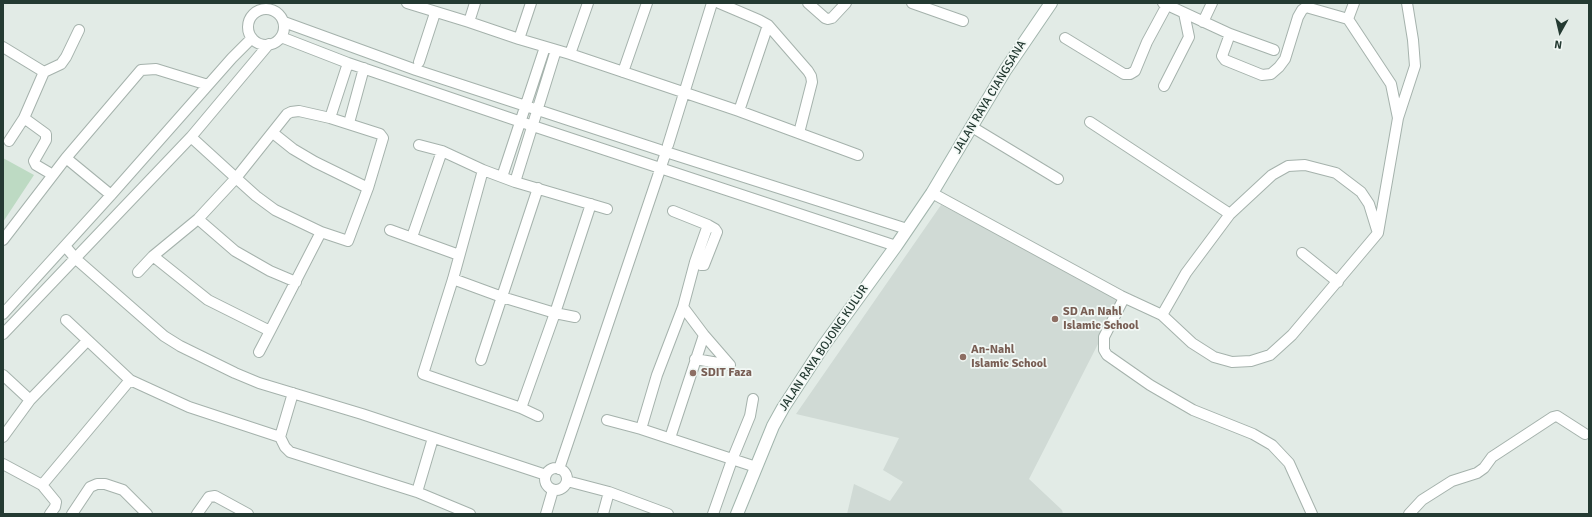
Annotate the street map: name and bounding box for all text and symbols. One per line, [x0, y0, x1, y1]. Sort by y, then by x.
north arrow [1540, 12, 1580, 52]
text: N [1554, 37, 1563, 51]
street label: JALAN RAYA CIANGSANA [950, 38, 1030, 156]
street label: JALAN RAYA BOJONG KULUR [776, 282, 872, 414]
place label: SD An Nahl Islamic School [1063, 305, 1139, 333]
marker: SD An Nahl Islamic School [1050, 314, 1060, 324]
place label: An-Nahl Islamic School [971, 343, 1047, 371]
marker: An-Nahl Islamic School [958, 352, 968, 362]
place label: SDIT Faza [701, 366, 752, 380]
marker: SDIT Faza [688, 368, 698, 378]

